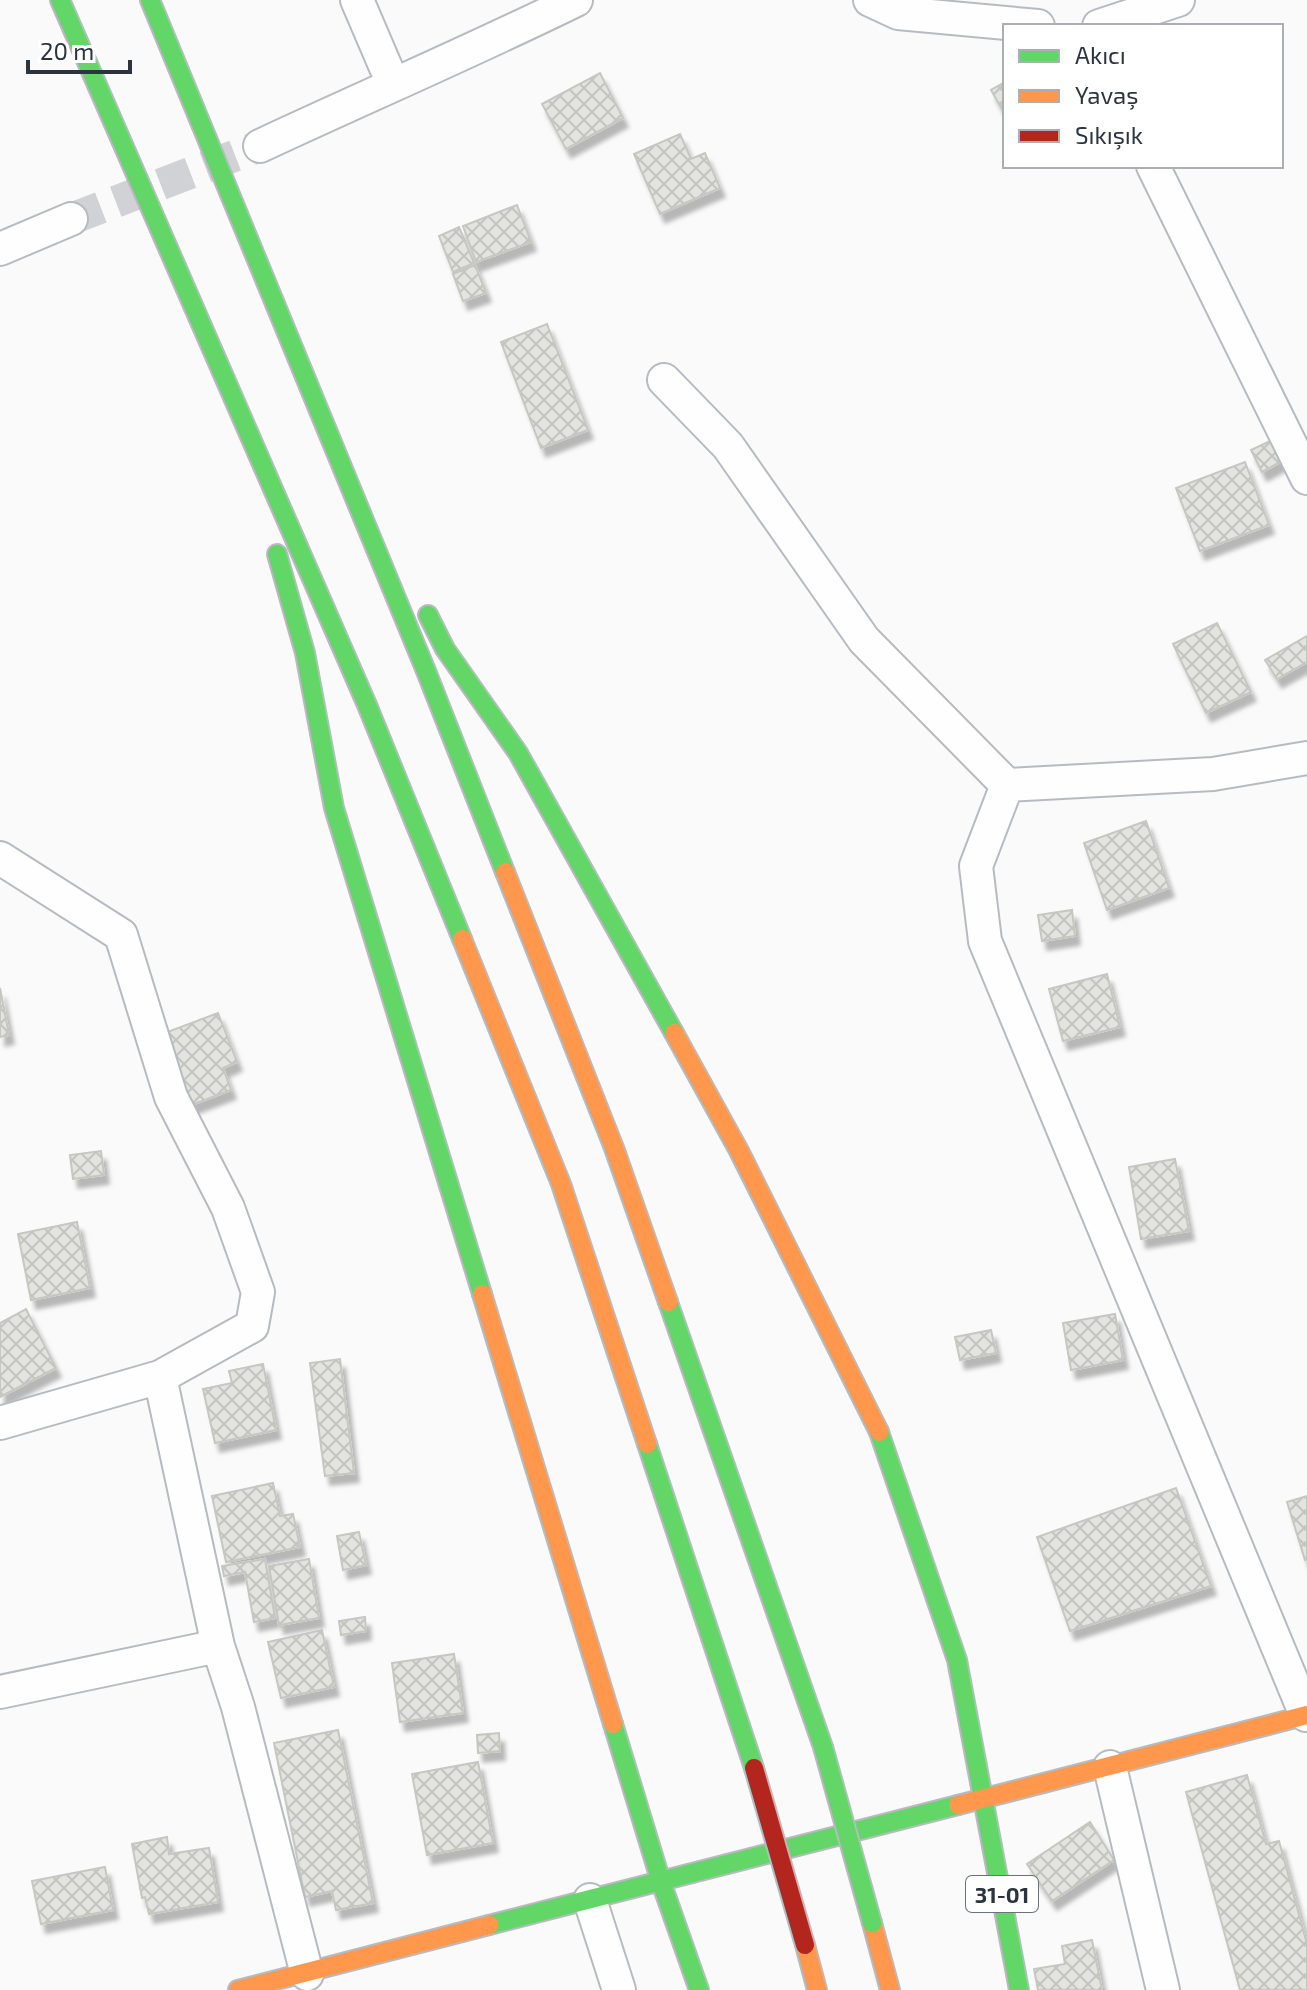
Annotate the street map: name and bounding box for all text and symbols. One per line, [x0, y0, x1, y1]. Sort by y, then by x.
scale bar [28, 24, 130, 74]
legend [1003, 24, 1283, 168]
text: 20 m [40, 36, 94, 65]
text: Akıcı [1075, 40, 1126, 69]
text: Yavaş [1075, 80, 1138, 110]
text: Sıkışık [1075, 120, 1143, 150]
road number: 31-01 [966, 1876, 1038, 1912]

